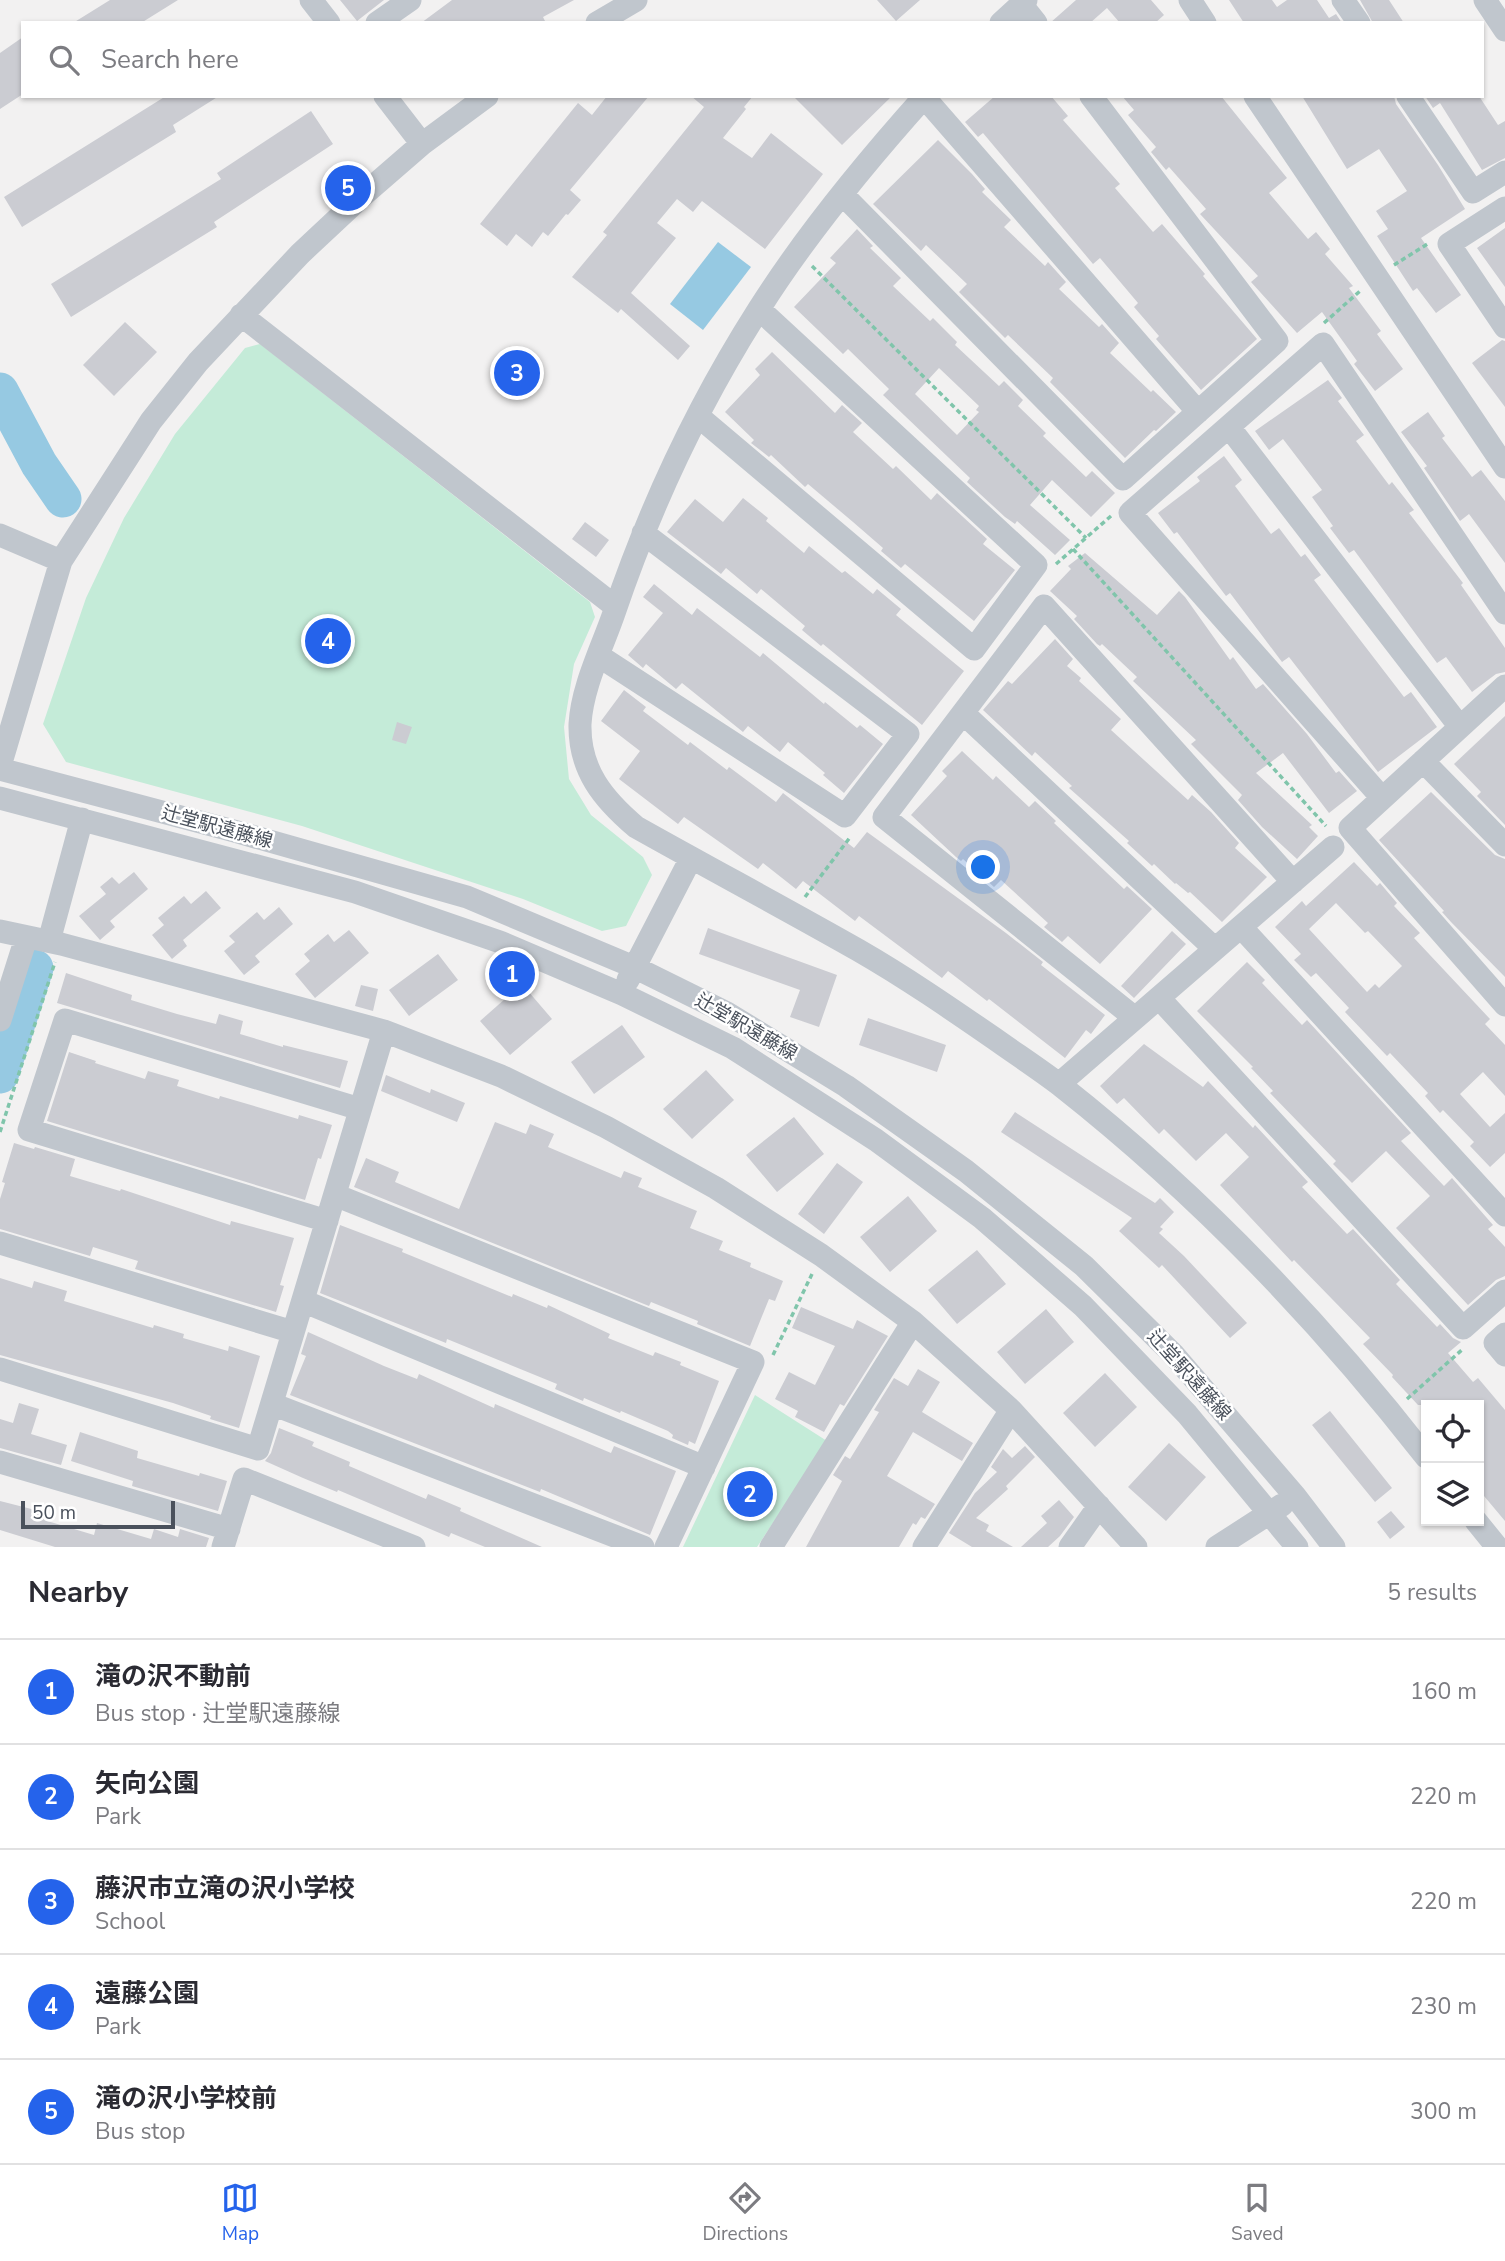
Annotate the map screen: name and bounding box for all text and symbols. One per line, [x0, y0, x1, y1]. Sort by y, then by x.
search box [21, 21, 1484, 98]
icon: search [45, 41, 83, 79]
text: Search here [101, 42, 239, 77]
pin: 5 [325, 162, 371, 214]
pin: 3 [494, 347, 540, 399]
pin: 4 [305, 615, 351, 667]
street label: 辻堂駅遠藤線 [159, 800, 275, 854]
your location [966, 850, 1000, 884]
pin: 1 [489, 948, 535, 1000]
street label: 辻堂駅遠藤線 [690, 987, 802, 1067]
street label: 辻堂駅遠藤線 [1141, 1324, 1237, 1426]
map controls [1421, 1400, 1484, 1526]
button: locate [1421, 1400, 1484, 1463]
button: layers [1421, 1463, 1484, 1526]
pin: 2 [727, 1468, 773, 1520]
scale bar [21, 1498, 175, 1530]
text: 50 m [32, 1500, 76, 1526]
text: Nearby [28, 1572, 128, 1613]
text: 5 results [1387, 1577, 1477, 1608]
text: 滝の沢不動前 [95, 1659, 251, 1694]
text: 1 [44, 1676, 58, 1707]
text: 160 m [1410, 1676, 1477, 1707]
text: Bus stop · 辻堂駅遠藤線 [95, 1698, 341, 1729]
text: 矢向公園 [95, 1766, 199, 1801]
text: 2 [44, 1781, 58, 1812]
text: 220 m [1410, 1781, 1477, 1812]
text: Park [95, 1801, 141, 1832]
text: 藤沢市立滝の沢小学校 [95, 1871, 355, 1906]
text: 3 [44, 1886, 58, 1917]
text: 220 m [1410, 1886, 1477, 1917]
text: School [95, 1906, 165, 1937]
text: 遠藤公園 [95, 1976, 199, 2011]
text: 4 [44, 1991, 58, 2022]
text: 230 m [1410, 1991, 1477, 2022]
text: Park [95, 2011, 141, 2042]
text: 滝の沢小学校前 [95, 2081, 277, 2116]
text: 5 [44, 2096, 58, 2127]
text: 300 m [1410, 2096, 1477, 2127]
text: Bus stop [95, 2116, 186, 2147]
tab: Map [221, 2179, 259, 2247]
tab: Directions [702, 2179, 788, 2247]
tab: Saved [1231, 2179, 1284, 2247]

